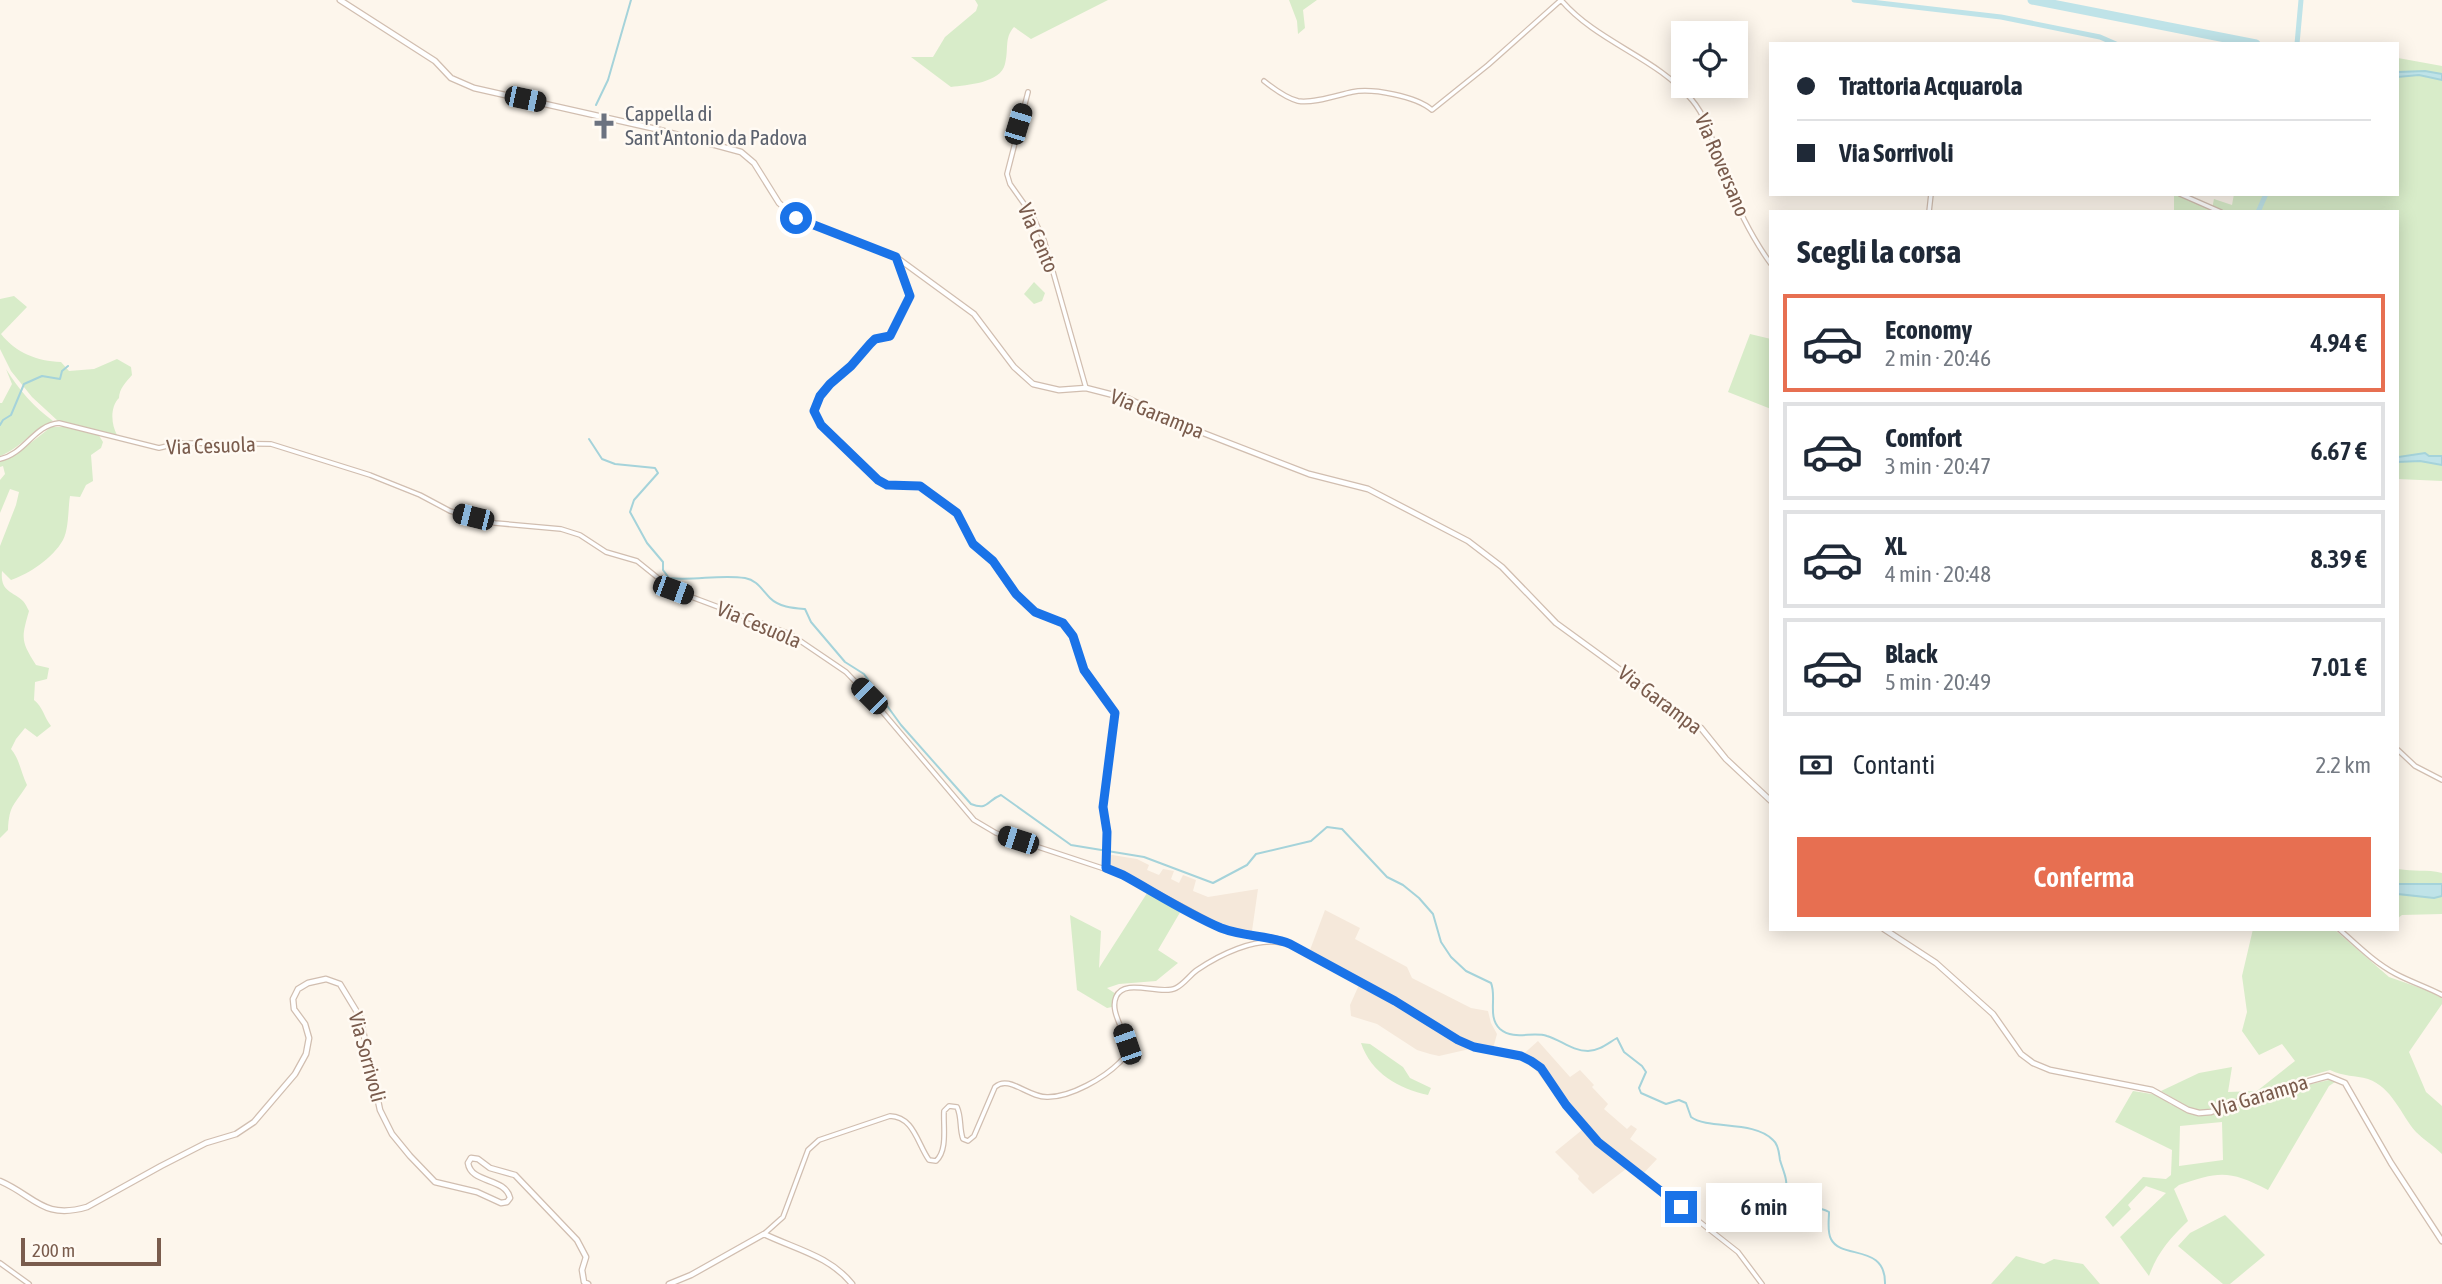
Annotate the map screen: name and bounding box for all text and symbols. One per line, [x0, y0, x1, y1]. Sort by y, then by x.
map controls [1671, 21, 1748, 98]
button: locate [1671, 21, 1748, 98]
text: Trattoria Acquarola [1839, 71, 2023, 101]
car [503, 84, 548, 114]
place label: Cappella di Sant'Antonio da Padova [625, 101, 807, 149]
car [1002, 101, 1035, 147]
street label: Via Roversano [1691, 110, 1755, 220]
church icon: Cappella di Sant'Antonio da Padova [589, 111, 619, 141]
text: Via Sorrivoli [1839, 138, 1953, 168]
street label: Via Cento [1014, 199, 1064, 276]
route start [780, 202, 812, 234]
text: Scegli la corsa [1797, 233, 1961, 270]
icon: car [1801, 312, 1864, 375]
text: Economy [1885, 315, 1972, 345]
text: 4.94 € [2310, 328, 2367, 358]
text: 2 min · 20:46 [1885, 345, 1991, 371]
street label: Via Garampa [1107, 383, 1208, 443]
icon: car [1801, 420, 1864, 483]
text: Comfort [1885, 423, 1962, 453]
street label: Via Cesuola [166, 431, 256, 459]
text: 6.67 € [2310, 436, 2367, 466]
text: 3 min · 20:47 [1885, 453, 1991, 479]
car [451, 502, 496, 532]
icon: car [1801, 528, 1864, 591]
text: XL [1885, 531, 1907, 561]
text: 8.39 € [2310, 544, 2367, 574]
text: 4 min · 20:48 [1885, 561, 1991, 587]
car [650, 573, 697, 607]
street label: Via Cesuola [714, 596, 805, 653]
icon: car [1801, 636, 1864, 699]
text: Black [1885, 639, 1937, 669]
text: 7.01 € [2310, 652, 2367, 682]
street label: Via Garampa [1614, 660, 1707, 739]
text: 5 min · 20:49 [1885, 669, 1991, 695]
car [847, 674, 892, 718]
icon: cash [1797, 746, 1835, 784]
text: Contanti [1853, 750, 1935, 780]
text: 2.2 km [2315, 752, 2371, 778]
car [995, 824, 1042, 856]
button: Conferma [1797, 837, 2371, 917]
street label: Via Sorrivoli [344, 1009, 392, 1104]
car [1111, 1021, 1144, 1067]
street label: Via Garampa [2209, 1069, 2311, 1121]
callout: 6 min [1706, 1182, 1821, 1232]
route end [1665, 1191, 1697, 1223]
text: 6 min [1741, 1194, 1787, 1220]
scale bar [21, 1235, 161, 1267]
text: 200 m [32, 1239, 75, 1261]

